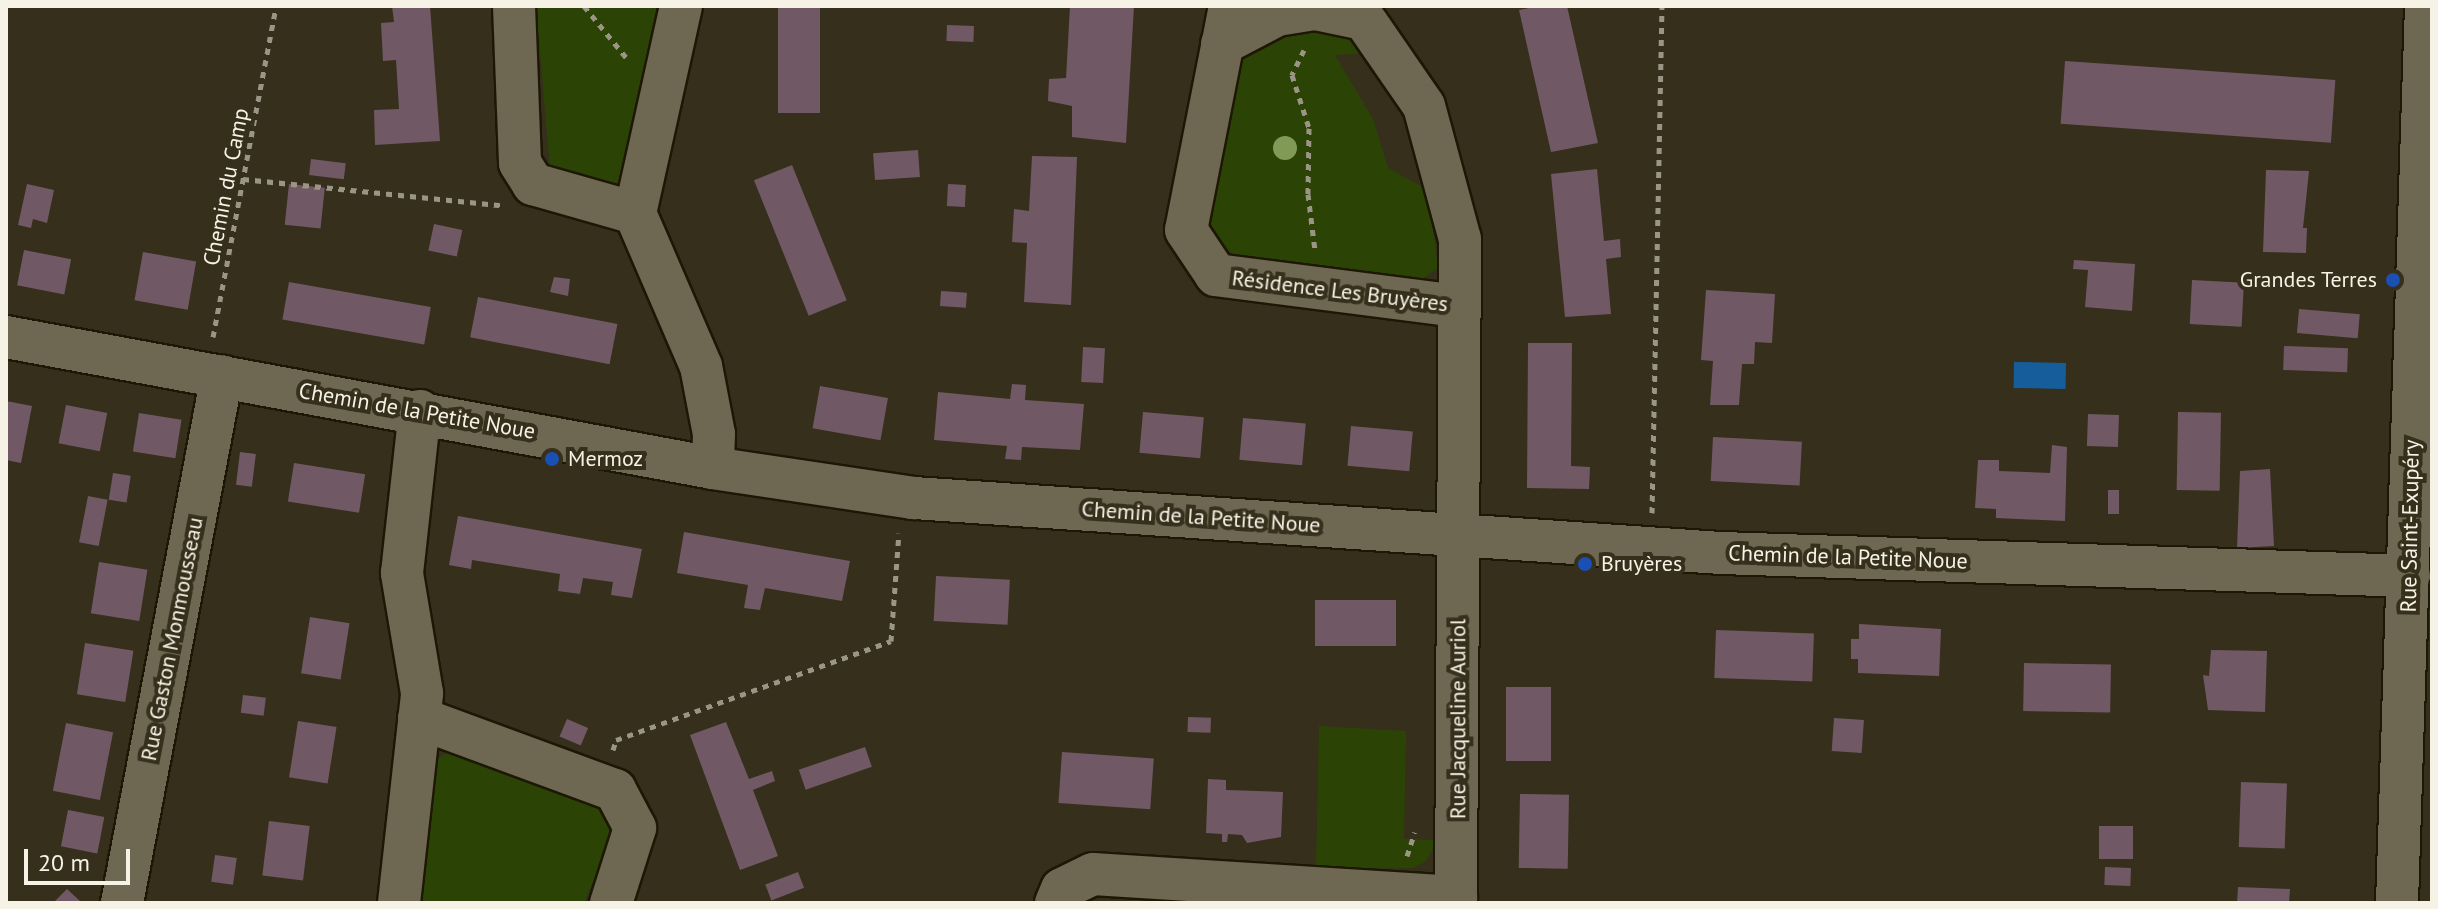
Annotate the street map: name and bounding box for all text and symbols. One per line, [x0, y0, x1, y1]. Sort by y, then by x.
street label: Chemin du Camp [198, 106, 254, 268]
street label: Résidence Les Bruyères [1230, 265, 1450, 317]
place label: Grandes Terres [2239, 267, 2377, 293]
marker: Grandes Terres [2384, 271, 2402, 289]
street label: Chemin de la Petite Noue [297, 377, 537, 445]
street label: Rue Saint-Exupéry [2395, 439, 2425, 613]
place label: Mermoz [568, 446, 643, 472]
marker: Mermoz [543, 450, 561, 468]
street label: Chemin de la Petite Noue [1081, 495, 1321, 539]
street label: Rue Gaston Monmousseau [135, 515, 209, 763]
street label: Chemin de la Petite Noue [1728, 540, 1968, 574]
place label: Bruyères [1601, 551, 1682, 577]
marker: Bruyères [1576, 555, 1594, 573]
street label: Rue Jacqueline Auriol [1445, 618, 1471, 820]
scale bar [28, 833, 134, 883]
text: 20 m [38, 847, 90, 878]

